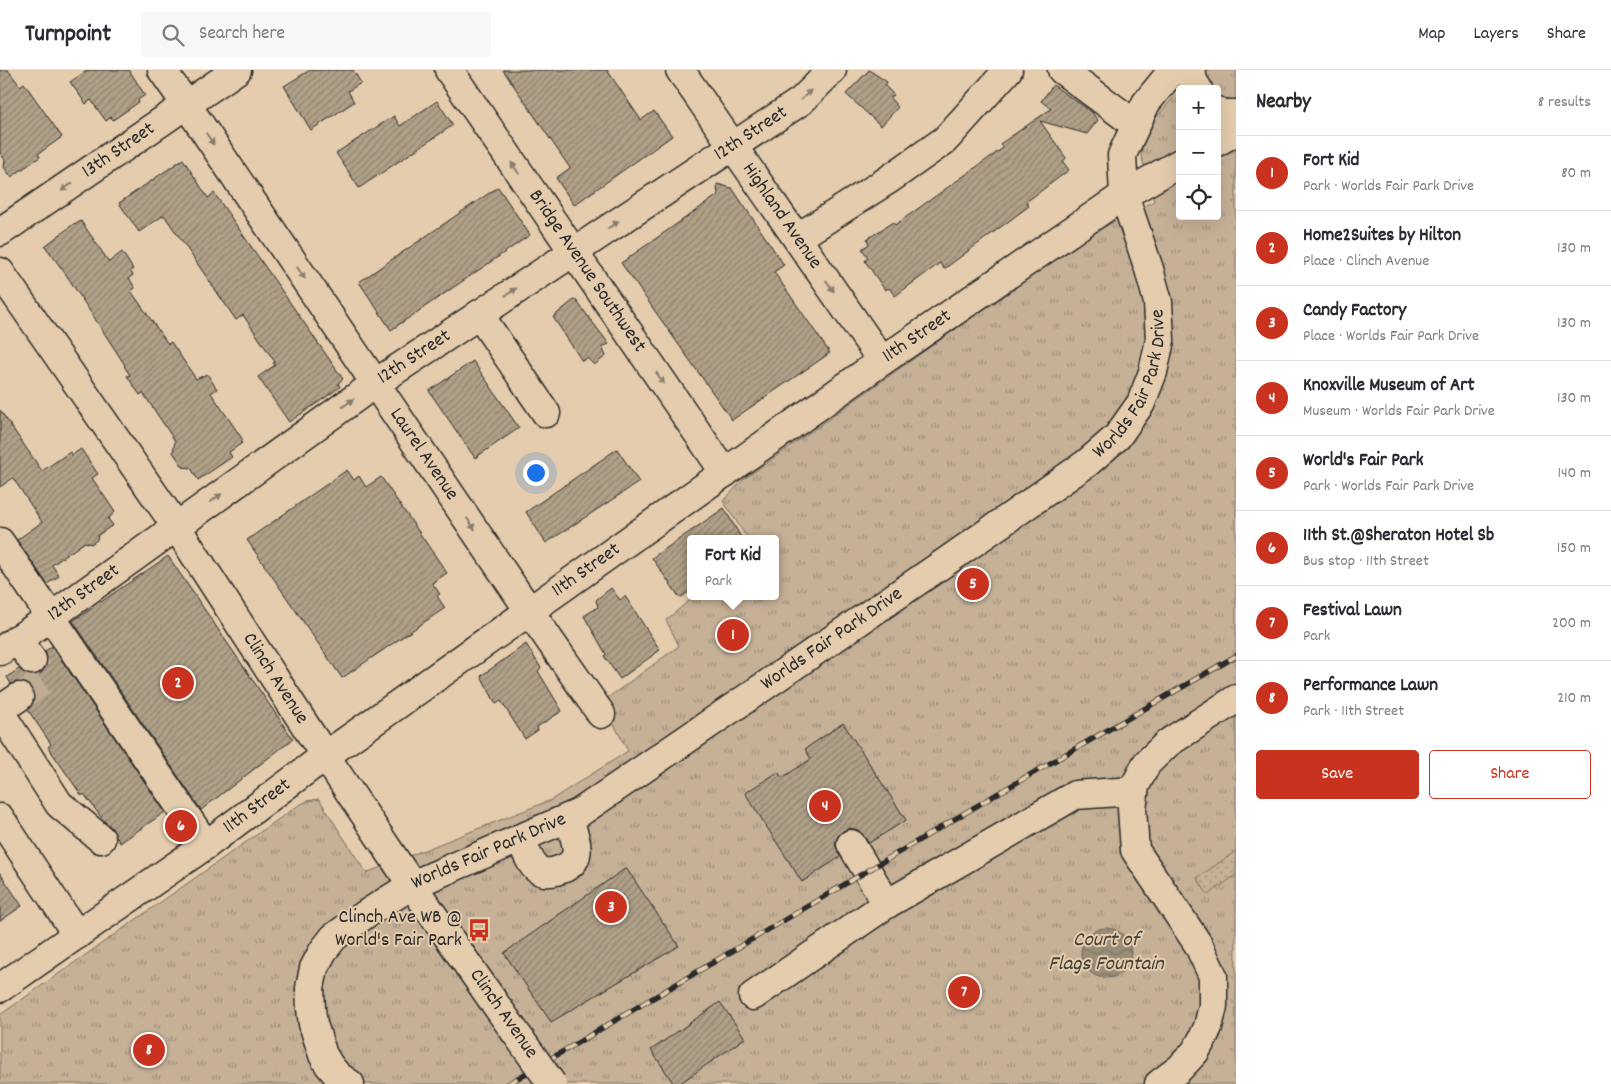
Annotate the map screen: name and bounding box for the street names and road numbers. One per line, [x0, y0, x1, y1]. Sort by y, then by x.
street label: 12th Street [709, 99, 793, 169]
street label: 13th Street [77, 116, 161, 186]
street label: Highland Avenue [735, 157, 828, 275]
street label: Bridge Avenue Southwest [521, 184, 653, 358]
street label: 11th Street [877, 303, 958, 371]
street label: Worlds Fair Park Drive [1087, 308, 1174, 466]
street label: 12th Street [372, 323, 457, 392]
street label: Laurel Avenue [382, 403, 465, 507]
street label: 11th Street [546, 536, 627, 605]
street label: 12th Street [42, 558, 126, 629]
street label: Worlds Fair Park Drive [756, 581, 909, 698]
street label: Clinch Avenue [235, 627, 315, 730]
street label: 11th Street [218, 772, 297, 841]
street label: Worlds Fair Park Drive [407, 806, 571, 898]
street label: Clinch Avenue [462, 963, 544, 1065]

